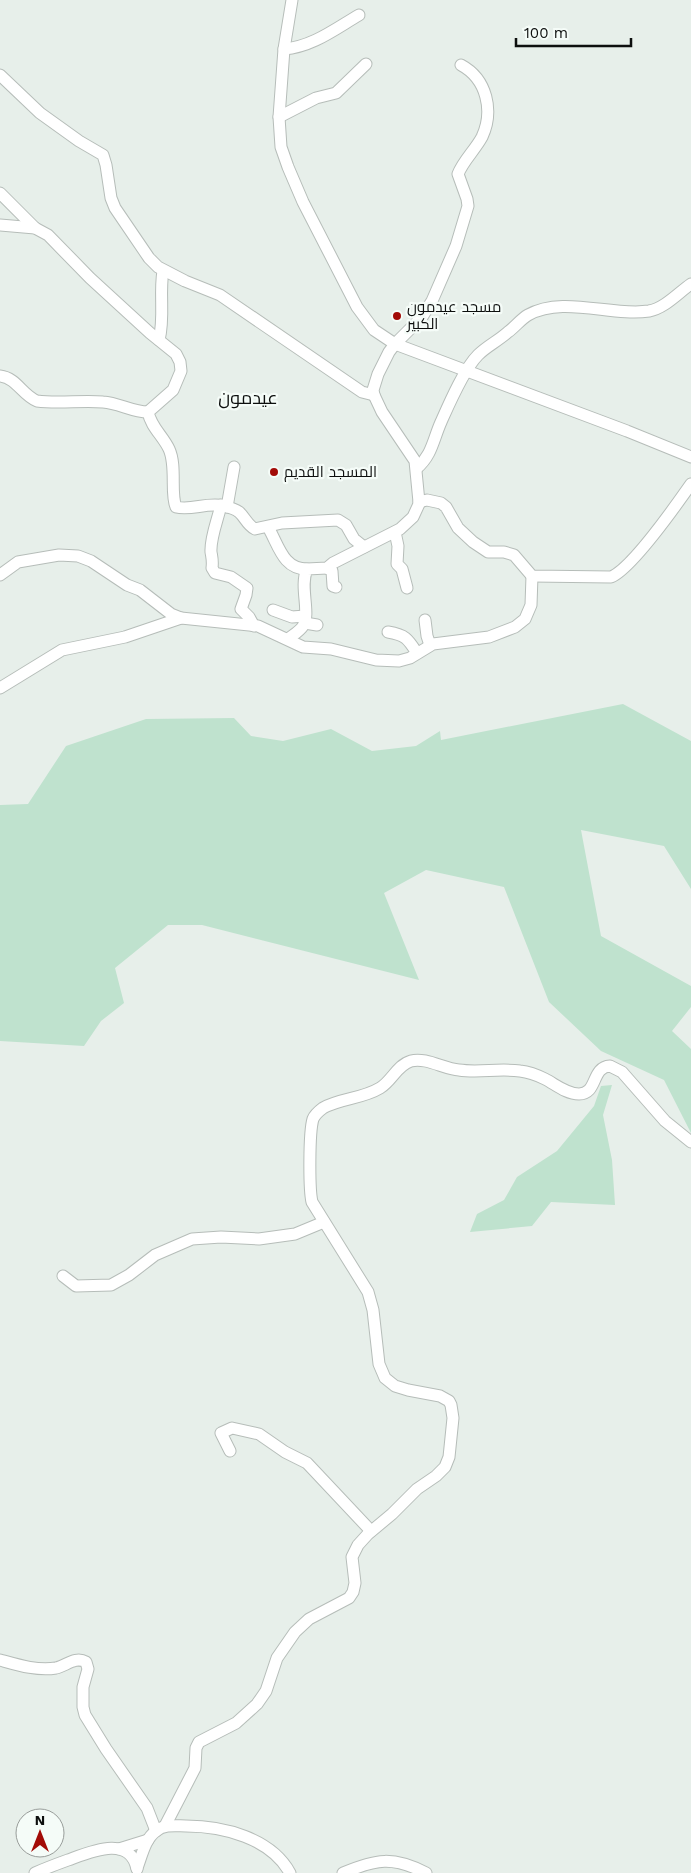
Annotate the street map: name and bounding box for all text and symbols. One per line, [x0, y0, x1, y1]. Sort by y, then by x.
scale bar [516, 15, 631, 47]
text: 100 m [524, 24, 568, 42]
place label: مسجد عيدمون الكبير [406, 298, 501, 333]
marker: مسجد عيدمون الكبير [391, 310, 403, 322]
district label: عيدمون [218, 387, 278, 409]
place label: المسجد القديم [284, 463, 377, 482]
marker: المسجد القديم [268, 466, 280, 478]
north arrow [15, 1808, 65, 1858]
text: N [35, 1812, 45, 1828]

